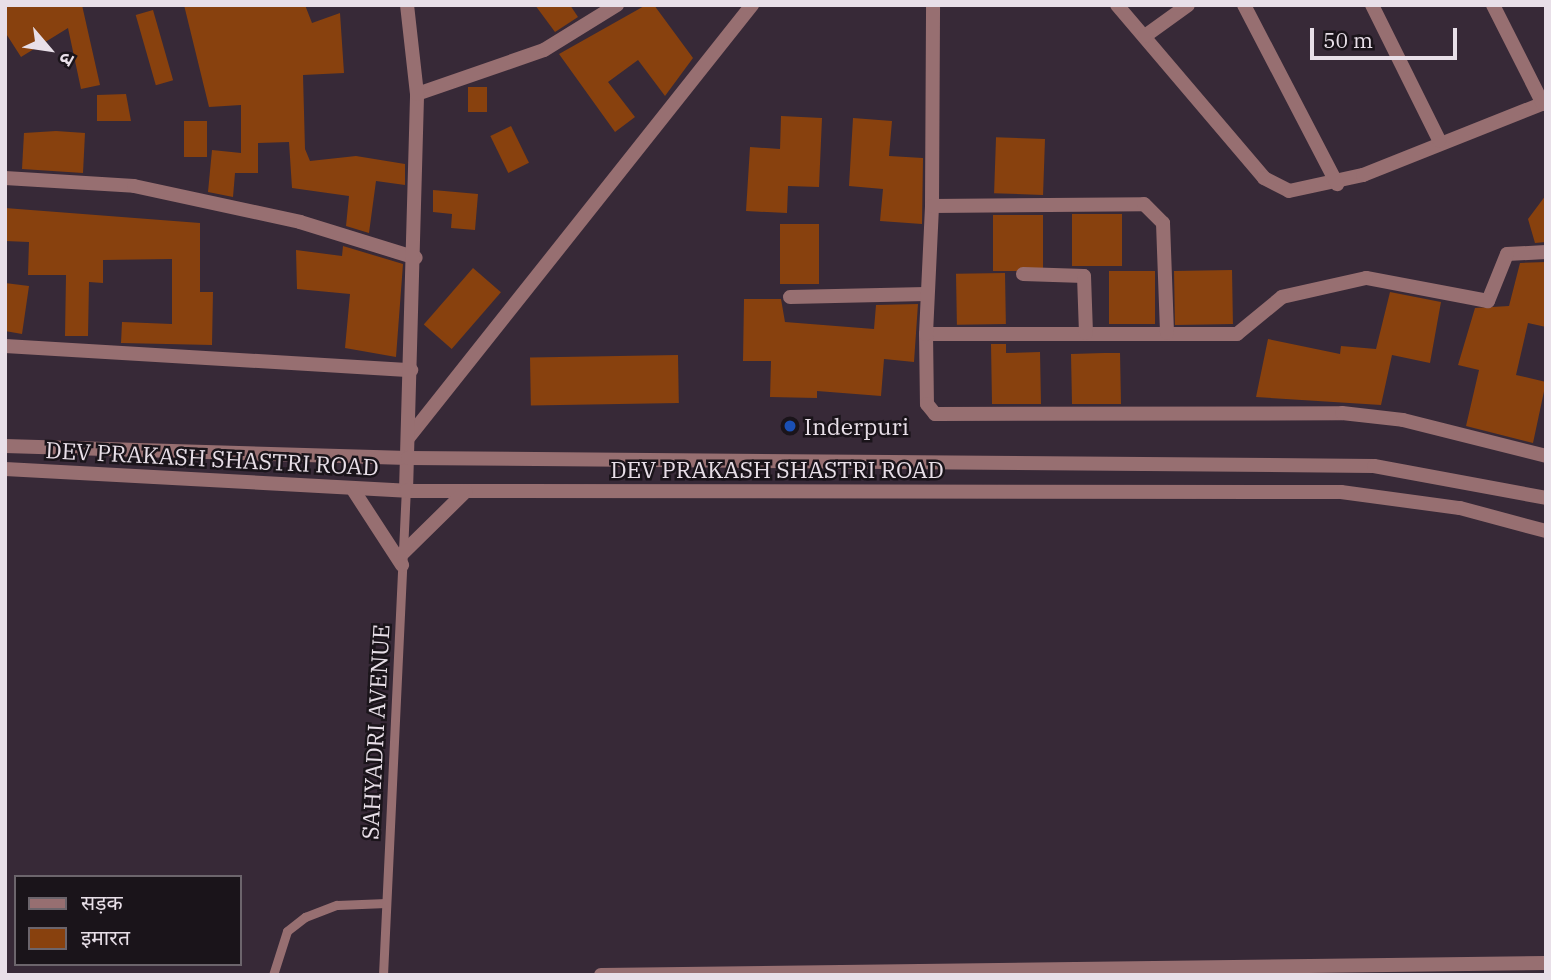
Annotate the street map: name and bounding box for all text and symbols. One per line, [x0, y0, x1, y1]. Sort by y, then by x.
north arrow [14, 14, 84, 84]
scale bar [1313, 14, 1460, 58]
text: 50 m [1323, 26, 1373, 54]
text: उ [54, 48, 81, 70]
place label: Inderpuri [804, 412, 909, 440]
marker: Inderpuri [782, 418, 798, 434]
street label: DEV PRAKASH SHASTRI ROAD [45, 435, 379, 481]
street label: DEV PRAKASH SHASTRI ROAD [610, 455, 944, 483]
street label: SAHYADRI AVENUE [356, 624, 394, 840]
legend [14, 875, 242, 966]
text: सड़क [81, 888, 123, 916]
text: इमारत [81, 923, 130, 951]

